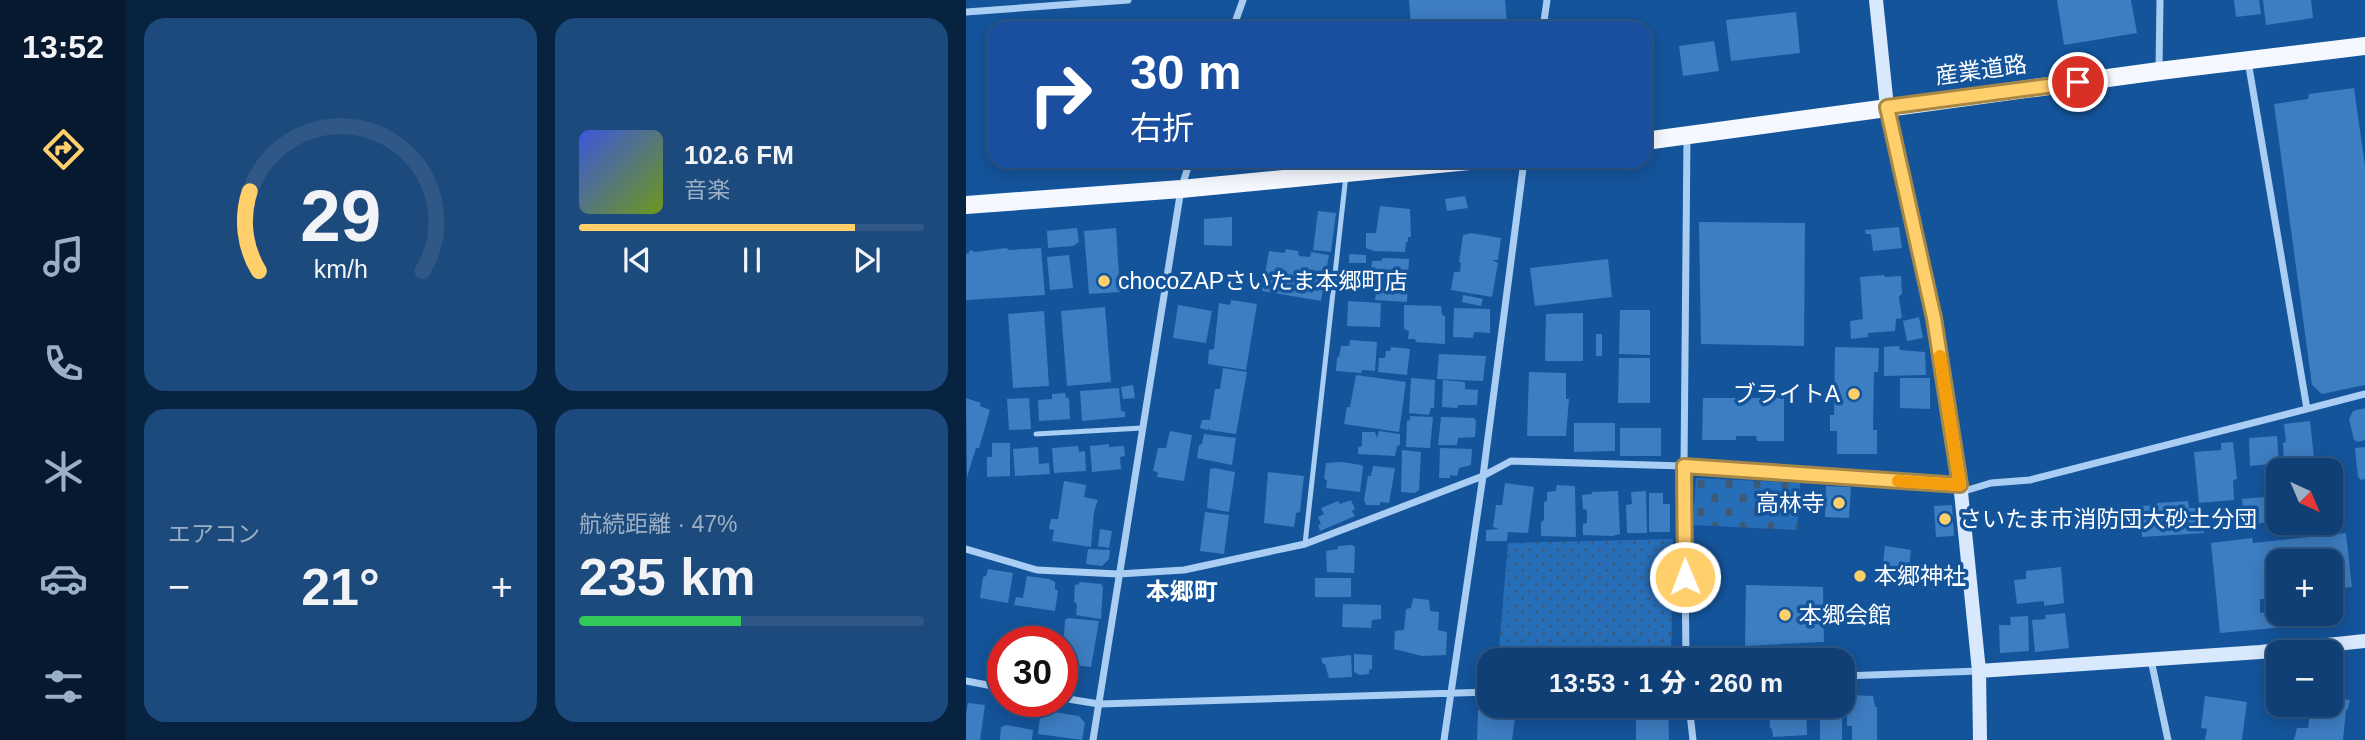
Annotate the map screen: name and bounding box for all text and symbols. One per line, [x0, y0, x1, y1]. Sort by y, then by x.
text: 13:52 [22, 29, 104, 65]
text: 30 m [1130, 45, 1242, 99]
icon: right [1015, 49, 1106, 140]
street label: 産業道路 [1934, 51, 2028, 89]
pin [2048, 52, 2108, 112]
icon: arrive [2059, 63, 2097, 101]
text: 右折 [1130, 110, 1194, 146]
icon: directions [39, 125, 88, 174]
text: 102.6 FM [684, 140, 794, 170]
text: 29 [300, 175, 381, 256]
text: 音楽 [684, 177, 730, 203]
icon: music [39, 232, 88, 281]
icon: previous [618, 241, 656, 279]
icon: pause [733, 241, 771, 279]
icon: next [848, 241, 886, 279]
text: km/h [313, 255, 368, 283]
place label: chocoZAPさいたま本郷町店 [1118, 268, 1407, 294]
marker: chocoZAPさいたま本郷町店 [1096, 273, 1112, 289]
icon: phone [39, 339, 88, 388]
place label: ブライトA [1733, 381, 1841, 407]
marker: ブライトA [1846, 386, 1862, 402]
icon: climate [39, 447, 88, 496]
north arrow [2266, 458, 2343, 536]
map controls [2266, 458, 2343, 717]
place label: 高林寺 [1756, 490, 1825, 516]
marker: 高林寺 [1831, 495, 1847, 511]
place label: さいたま市消防団大砂土分団 [1959, 506, 2257, 532]
text: 航続距離 · 47% [579, 511, 737, 537]
marker: さいたま市消防団大砂土分団 [1937, 511, 1953, 527]
text: エアコン [168, 521, 260, 547]
position arrow [1648, 540, 1722, 614]
text: 235 km [579, 548, 755, 606]
button: + [2266, 549, 2343, 626]
icon: car [39, 554, 88, 603]
text: 21° [301, 558, 380, 616]
place label: 本郷神社 [1874, 563, 1966, 589]
text: − [168, 566, 190, 608]
text: + [491, 566, 513, 608]
marker: 本郷神社 [1852, 568, 1868, 584]
district label: 本郷町 [1146, 578, 1218, 605]
place label: 本郷会館 [1799, 602, 1891, 628]
marker: 本郷会館 [1777, 607, 1793, 623]
speed limit sign: 30 [987, 626, 1078, 717]
button: − [2266, 640, 2343, 717]
icon: filters [39, 662, 88, 711]
text: 13:53 · 1 分 · 260 m [1549, 668, 1783, 698]

